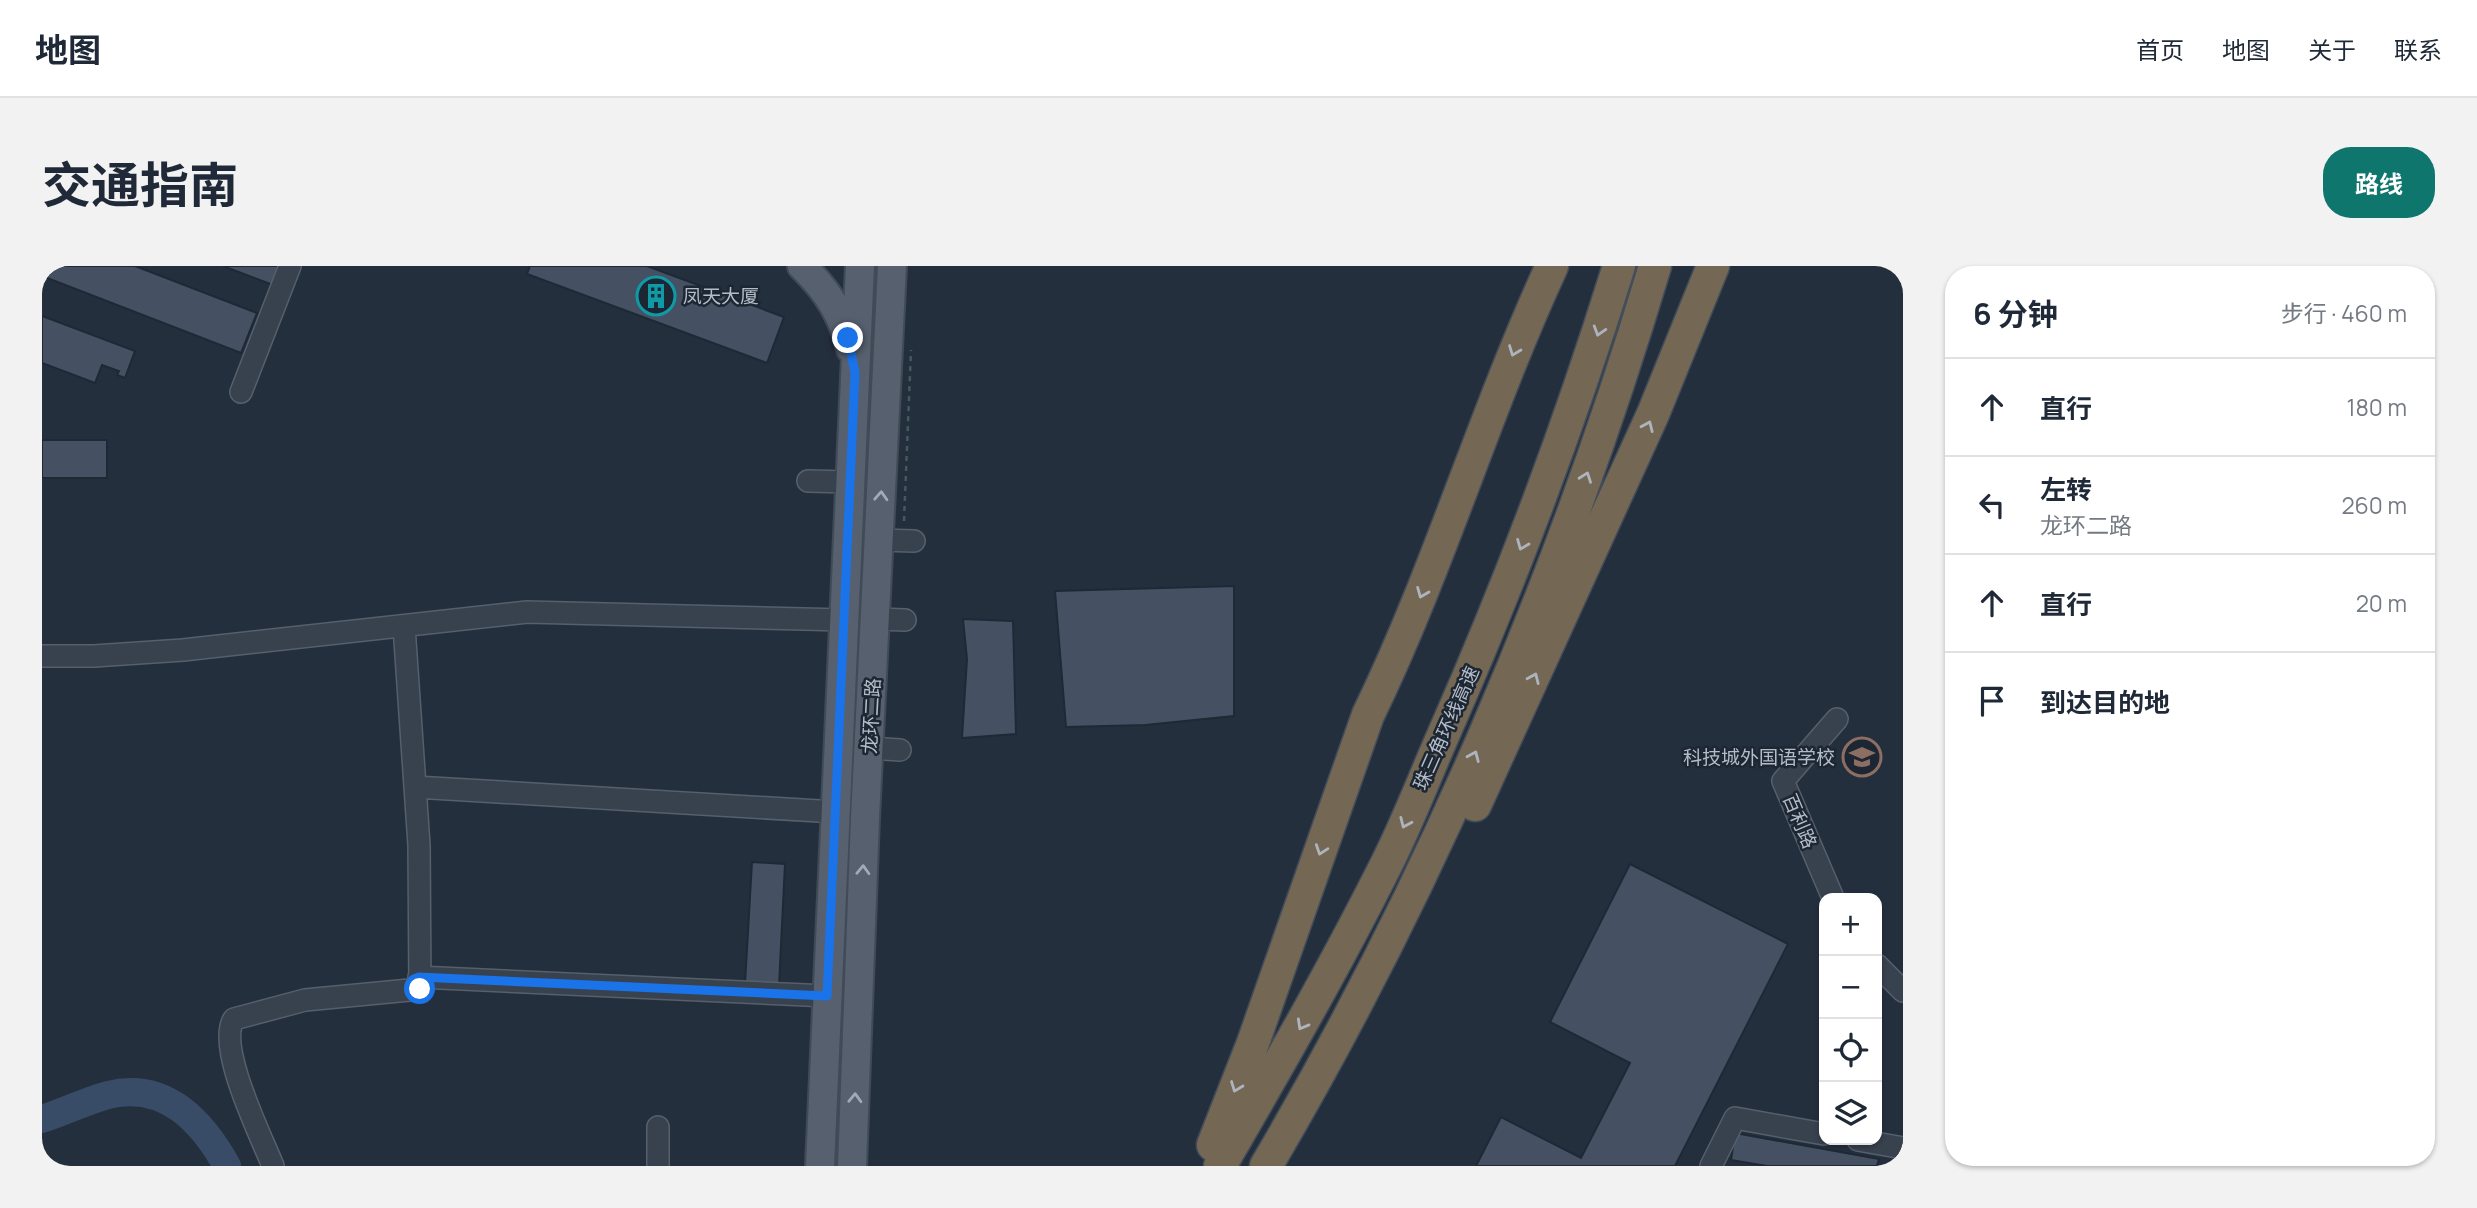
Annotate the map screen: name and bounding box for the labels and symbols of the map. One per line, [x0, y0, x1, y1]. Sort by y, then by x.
building icon: 凤天大厦 [635, 275, 677, 317]
place label: 凤天大厦 [683, 283, 759, 309]
route end [832, 322, 863, 353]
one-way arrow [1593, 324, 1607, 337]
one-way arrow [1508, 344, 1522, 356]
one-way arrow [1640, 421, 1654, 433]
one-way arrow [1578, 471, 1592, 483]
one-way arrow [873, 491, 888, 502]
one-way arrow [1516, 538, 1530, 550]
one-way arrow [1416, 586, 1430, 598]
street label: 珠三角环线高速 [1407, 662, 1485, 794]
one-way arrow [1526, 673, 1540, 685]
street label: 龙环二路 [856, 677, 886, 755]
school or university icon: 科技城外国语学校 [1841, 736, 1883, 778]
place label: 科技城外国语学校 [1683, 744, 1835, 770]
one-way arrow [1466, 751, 1480, 763]
street label: 百利路 [1777, 790, 1823, 852]
one-way arrow [1399, 815, 1413, 828]
one-way arrow [1315, 843, 1329, 855]
one-way arrow [856, 865, 871, 876]
route start [404, 973, 435, 1004]
one-way arrow [1297, 1018, 1310, 1030]
one-way arrow [1231, 1081, 1245, 1093]
one-way arrow [847, 1092, 862, 1103]

